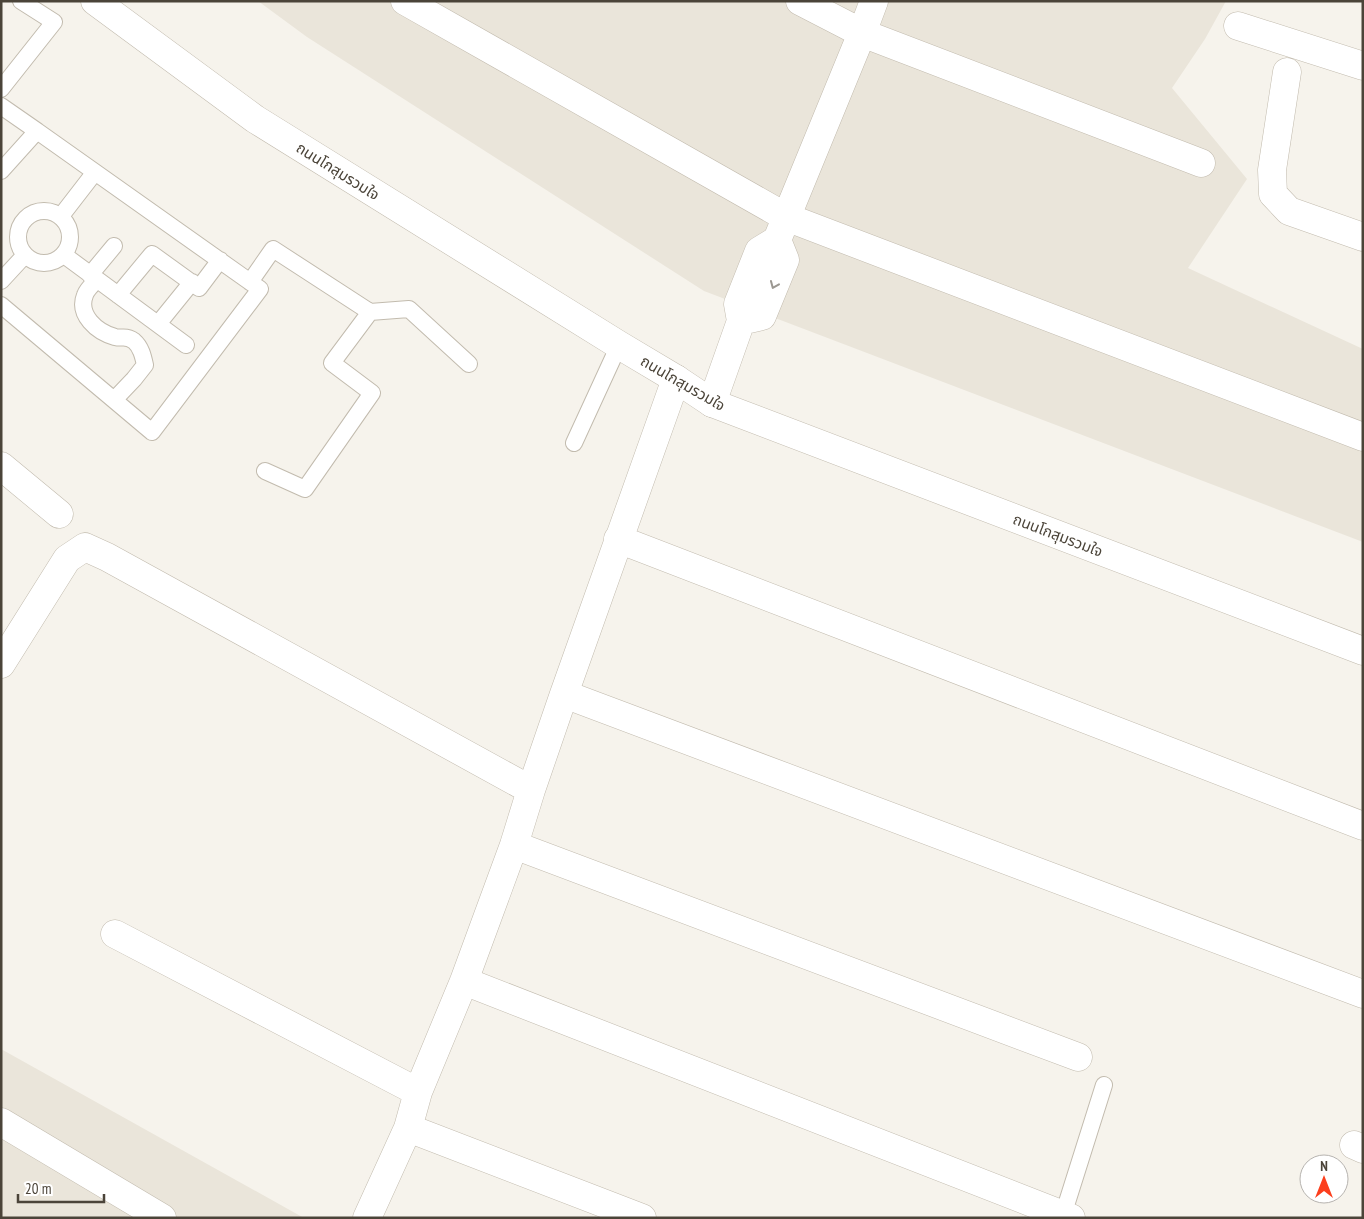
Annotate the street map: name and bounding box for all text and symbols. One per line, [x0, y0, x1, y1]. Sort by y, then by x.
street label: ถนนโกสุมรวมใจ [293, 138, 383, 204]
one-way arrow [770, 280, 781, 289]
street label: ถนนโกสุมรวมใจ [637, 351, 729, 415]
street label: ถนนโกสุมรวมใจ [1010, 509, 1106, 561]
north arrow [1299, 1154, 1349, 1204]
text: N [1320, 1157, 1328, 1175]
scale bar [18, 1172, 104, 1204]
text: 20 m [25, 1179, 51, 1198]

